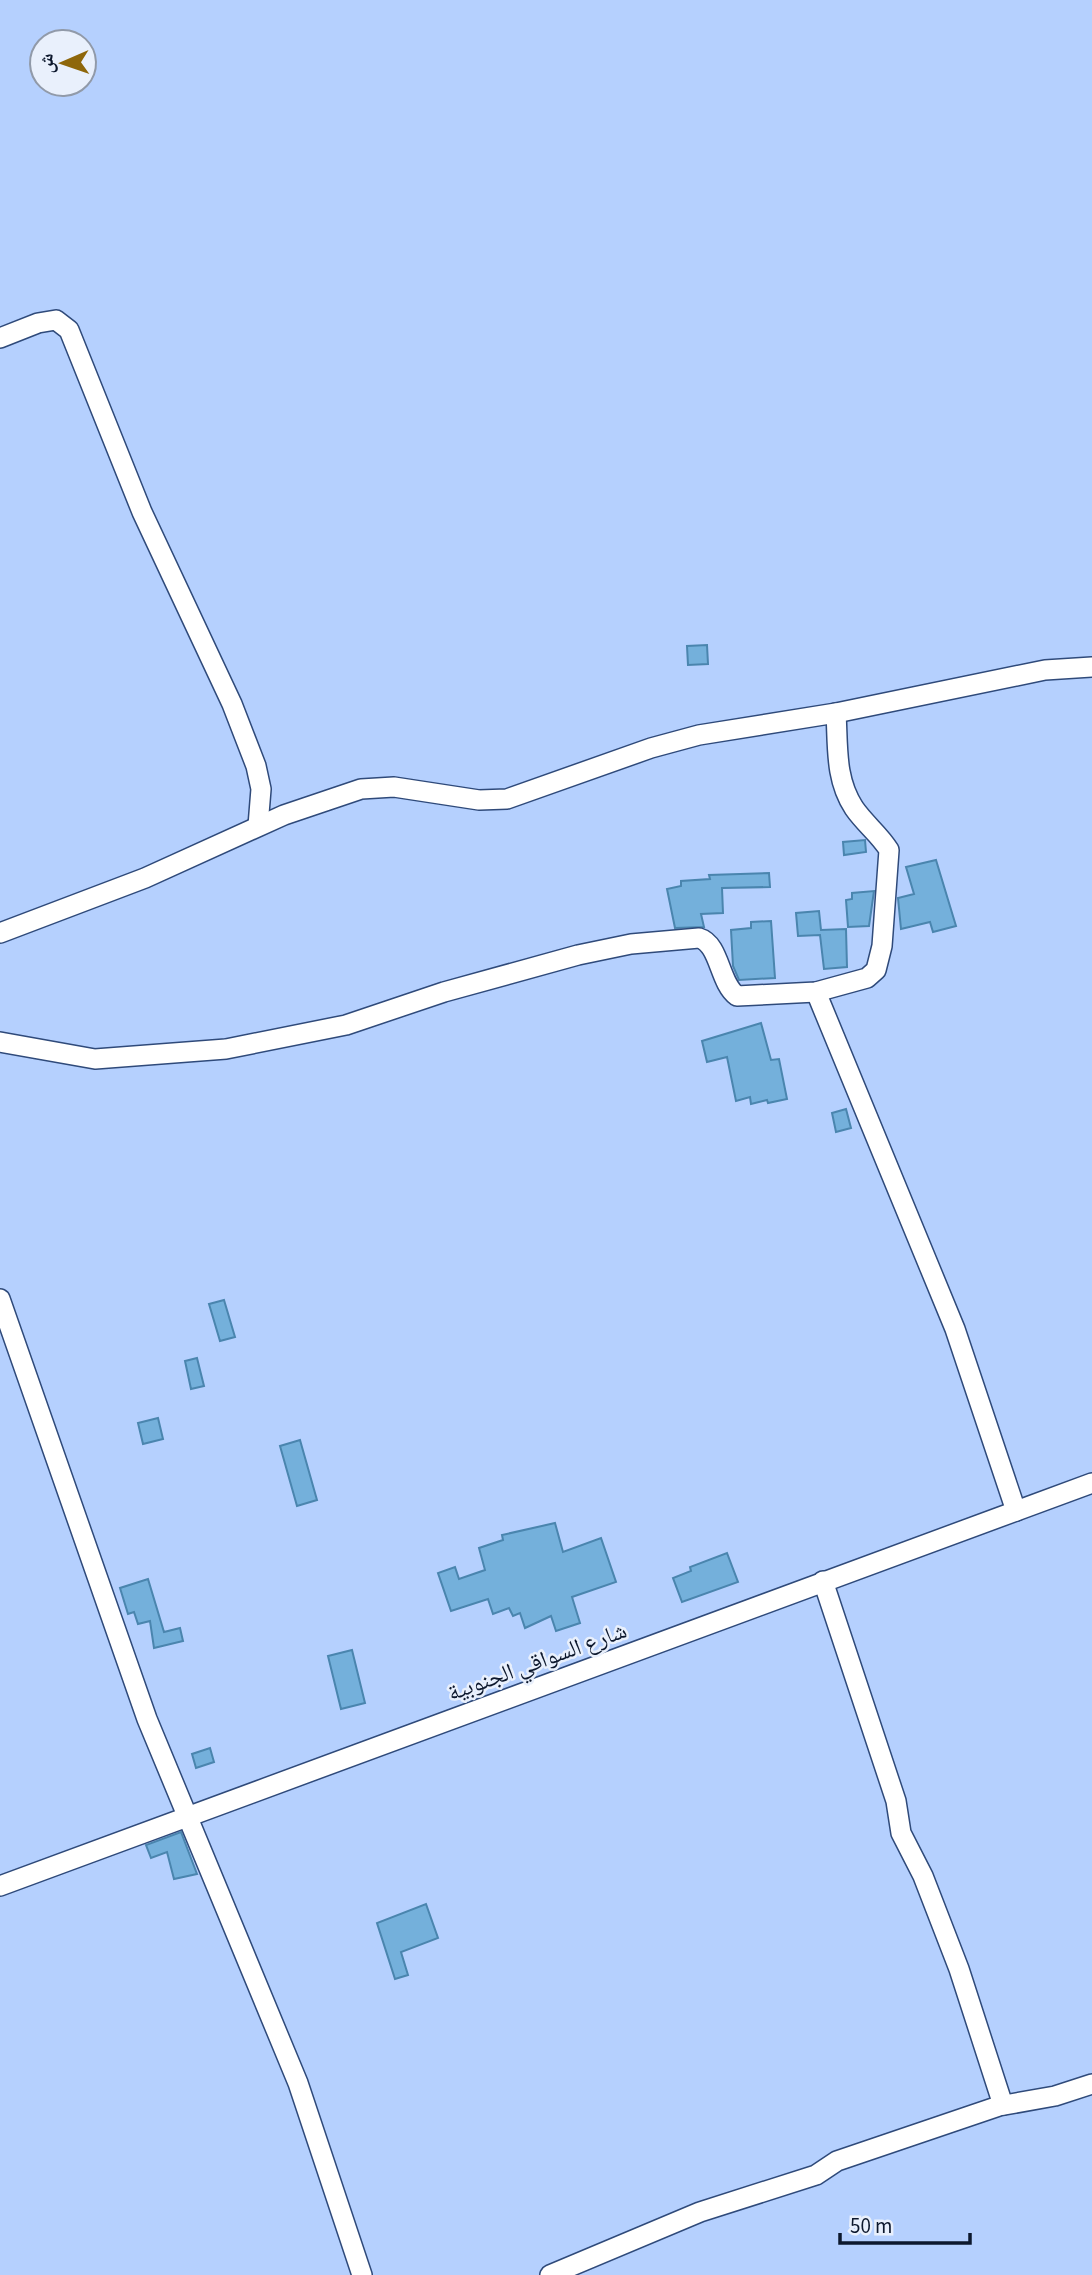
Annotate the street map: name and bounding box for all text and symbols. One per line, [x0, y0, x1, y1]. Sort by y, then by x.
north arrow [28, 28, 98, 98]
text: ش [34, 53, 61, 74]
street label: شارع السواقي الجنوبية [443, 1614, 632, 1711]
scale bar [840, 2202, 970, 2246]
text: 50 m [850, 2211, 892, 2241]

